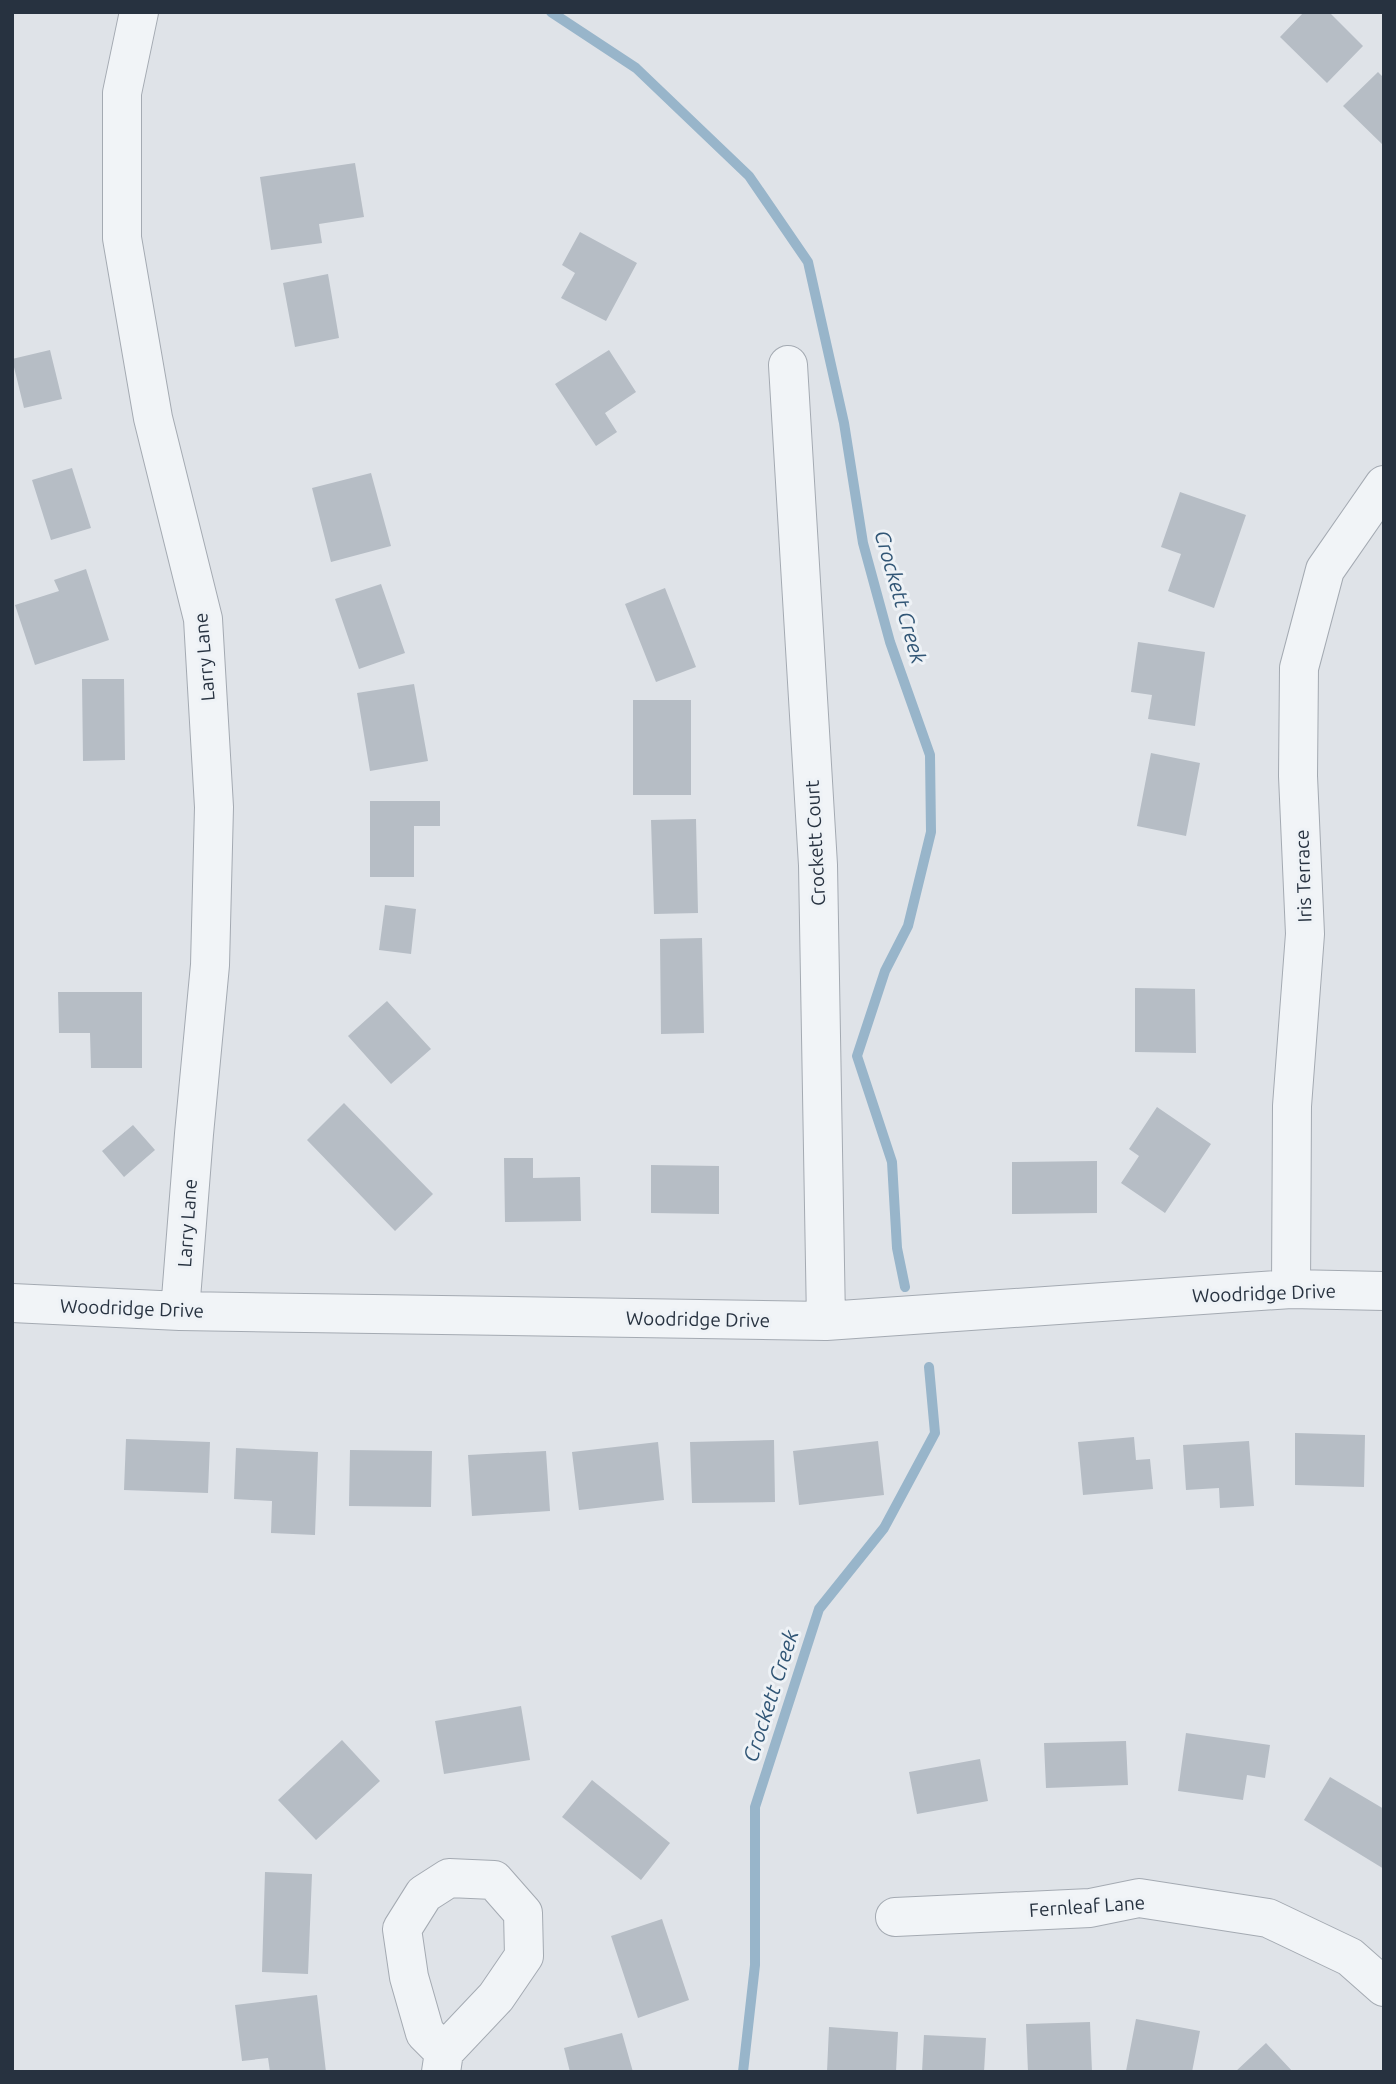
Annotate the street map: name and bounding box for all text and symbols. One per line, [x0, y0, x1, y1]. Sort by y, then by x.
water label: Crockett Creek [870, 527, 932, 666]
street label: Larry Lane [189, 612, 219, 702]
street label: Crockett Court [801, 779, 829, 907]
street label: Iris Terrace [1290, 829, 1316, 923]
street label: Larry Lane [173, 1178, 201, 1268]
street label: Woodridge Drive [1192, 1279, 1336, 1307]
street label: Woodridge Drive [60, 1294, 204, 1322]
street label: Woodridge Drive [626, 1307, 770, 1331]
water label: Crockett Creek [737, 1626, 803, 1765]
street label: Fernleaf Lane [1028, 1891, 1146, 1921]

